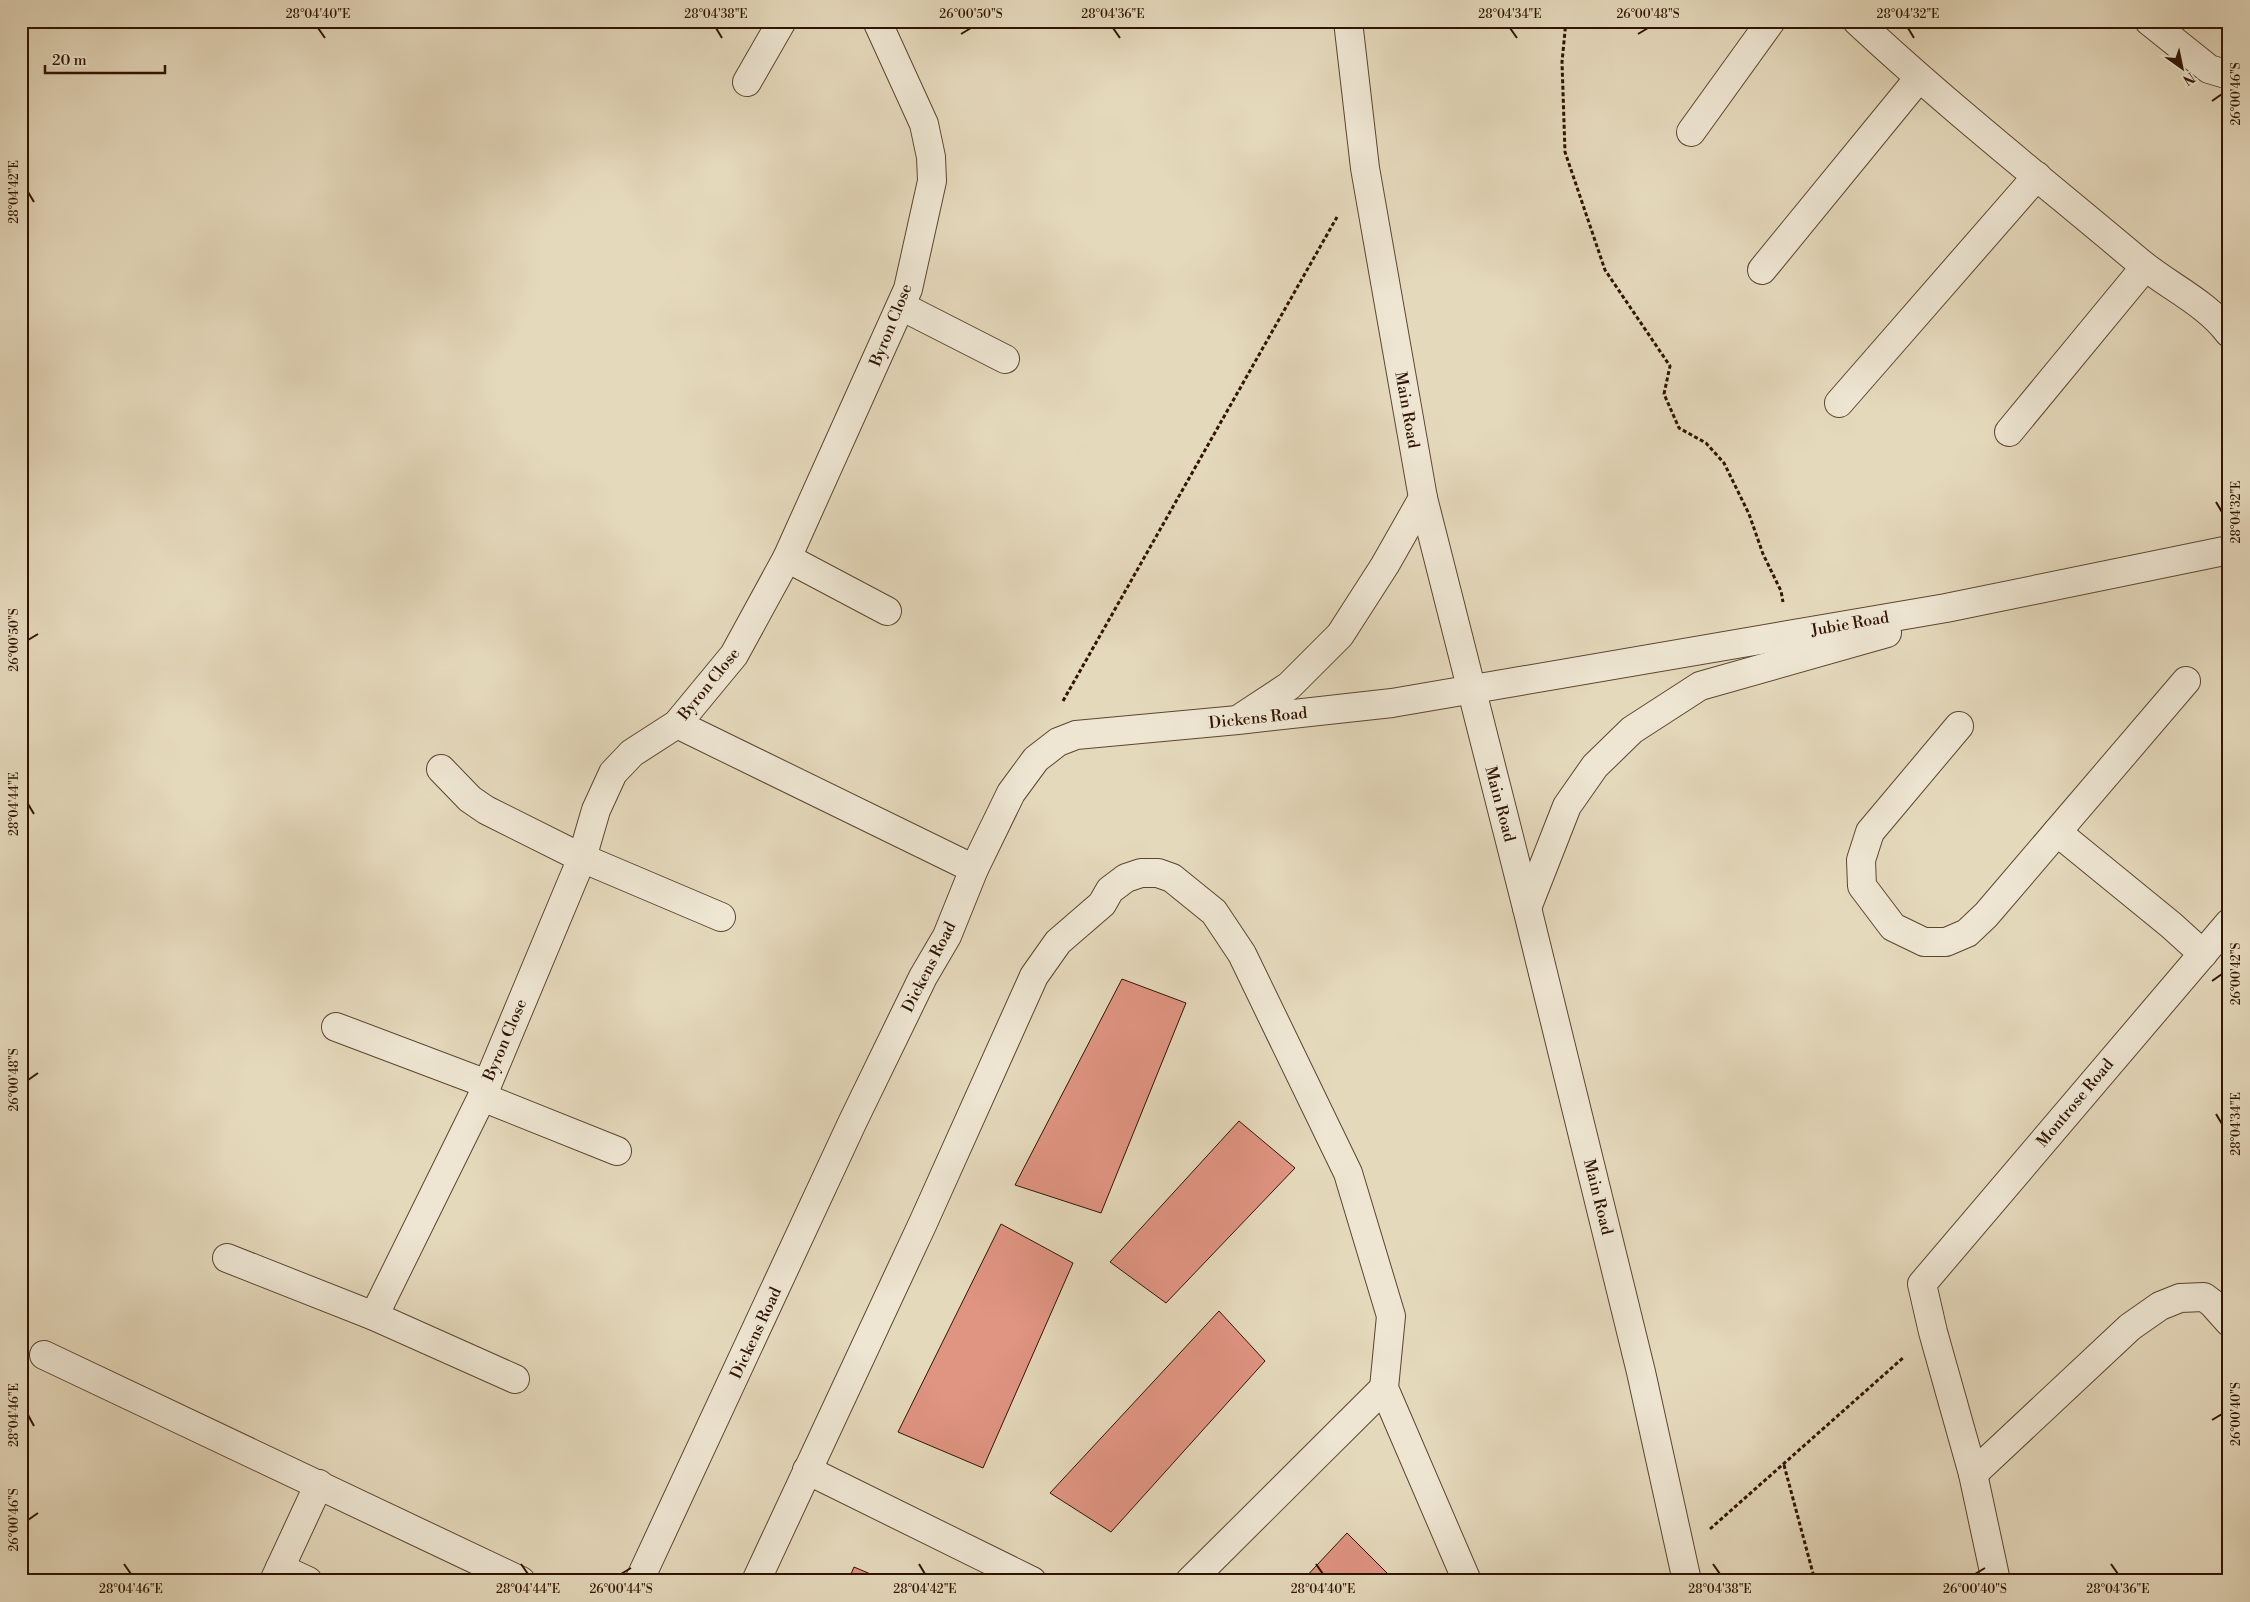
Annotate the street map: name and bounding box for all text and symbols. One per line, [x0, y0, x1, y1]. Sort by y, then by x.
text: 28°04'40"E [286, 7, 350, 22]
text: 28°04'38"E [684, 7, 748, 22]
text: 26°00'50"S [939, 7, 1003, 22]
text: 28°04'36"E [1081, 7, 1145, 22]
text: 28°04'34"E [1478, 7, 1542, 22]
text: 26°00'48"S [1616, 7, 1680, 22]
text: 28°04'32"E [1877, 7, 1939, 22]
scale bar [45, 42, 165, 74]
north arrow [2158, 42, 2208, 92]
text: 20 m [52, 51, 87, 70]
text: 26°00'46"S [2229, 62, 2244, 126]
text: N [2179, 67, 2198, 89]
text: 28°04'42"E [7, 160, 22, 224]
street label: Byron Close [865, 281, 917, 370]
street label: Main Road [1390, 370, 1424, 450]
text: 28°04'32"E [2229, 481, 2244, 543]
street label: Jubie Road [1808, 607, 1891, 641]
text: 26°00'50"S [7, 608, 22, 672]
street label: Byron Close [673, 644, 744, 725]
street label: Dickens Road [1208, 703, 1308, 733]
street label: Main Road [1480, 764, 1520, 844]
text: 28°04'44"E [7, 772, 22, 836]
street label: Dickens Road [898, 918, 960, 1016]
text: 26°00'42"S [2229, 943, 2244, 1005]
street label: Byron Close [478, 996, 531, 1085]
text: 26°00'48"S [7, 1048, 22, 1112]
street label: Montrose Road [2032, 1055, 2118, 1151]
text: 28°04'34"E [2229, 1092, 2244, 1156]
street label: Main Road [1579, 1157, 1617, 1237]
street label: Dickens Road [726, 1284, 786, 1382]
text: 26°00'40"S [2229, 1382, 2244, 1446]
text: 28°04'46"E [7, 1383, 22, 1447]
text: 26°00'46"S [7, 1488, 22, 1552]
text: 28°04'46"E [99, 1582, 163, 1597]
text: 28°04'44"E [496, 1582, 560, 1597]
text: 26°00'44"S [589, 1582, 653, 1597]
text: 28°04'42"E [893, 1582, 957, 1597]
text: 28°04'40"E [1291, 1582, 1355, 1597]
text: 28°04'38"E [1688, 1582, 1752, 1597]
text: 26°00'40"S [1943, 1582, 2007, 1597]
text: 28°04'36"E [2086, 1582, 2150, 1597]

